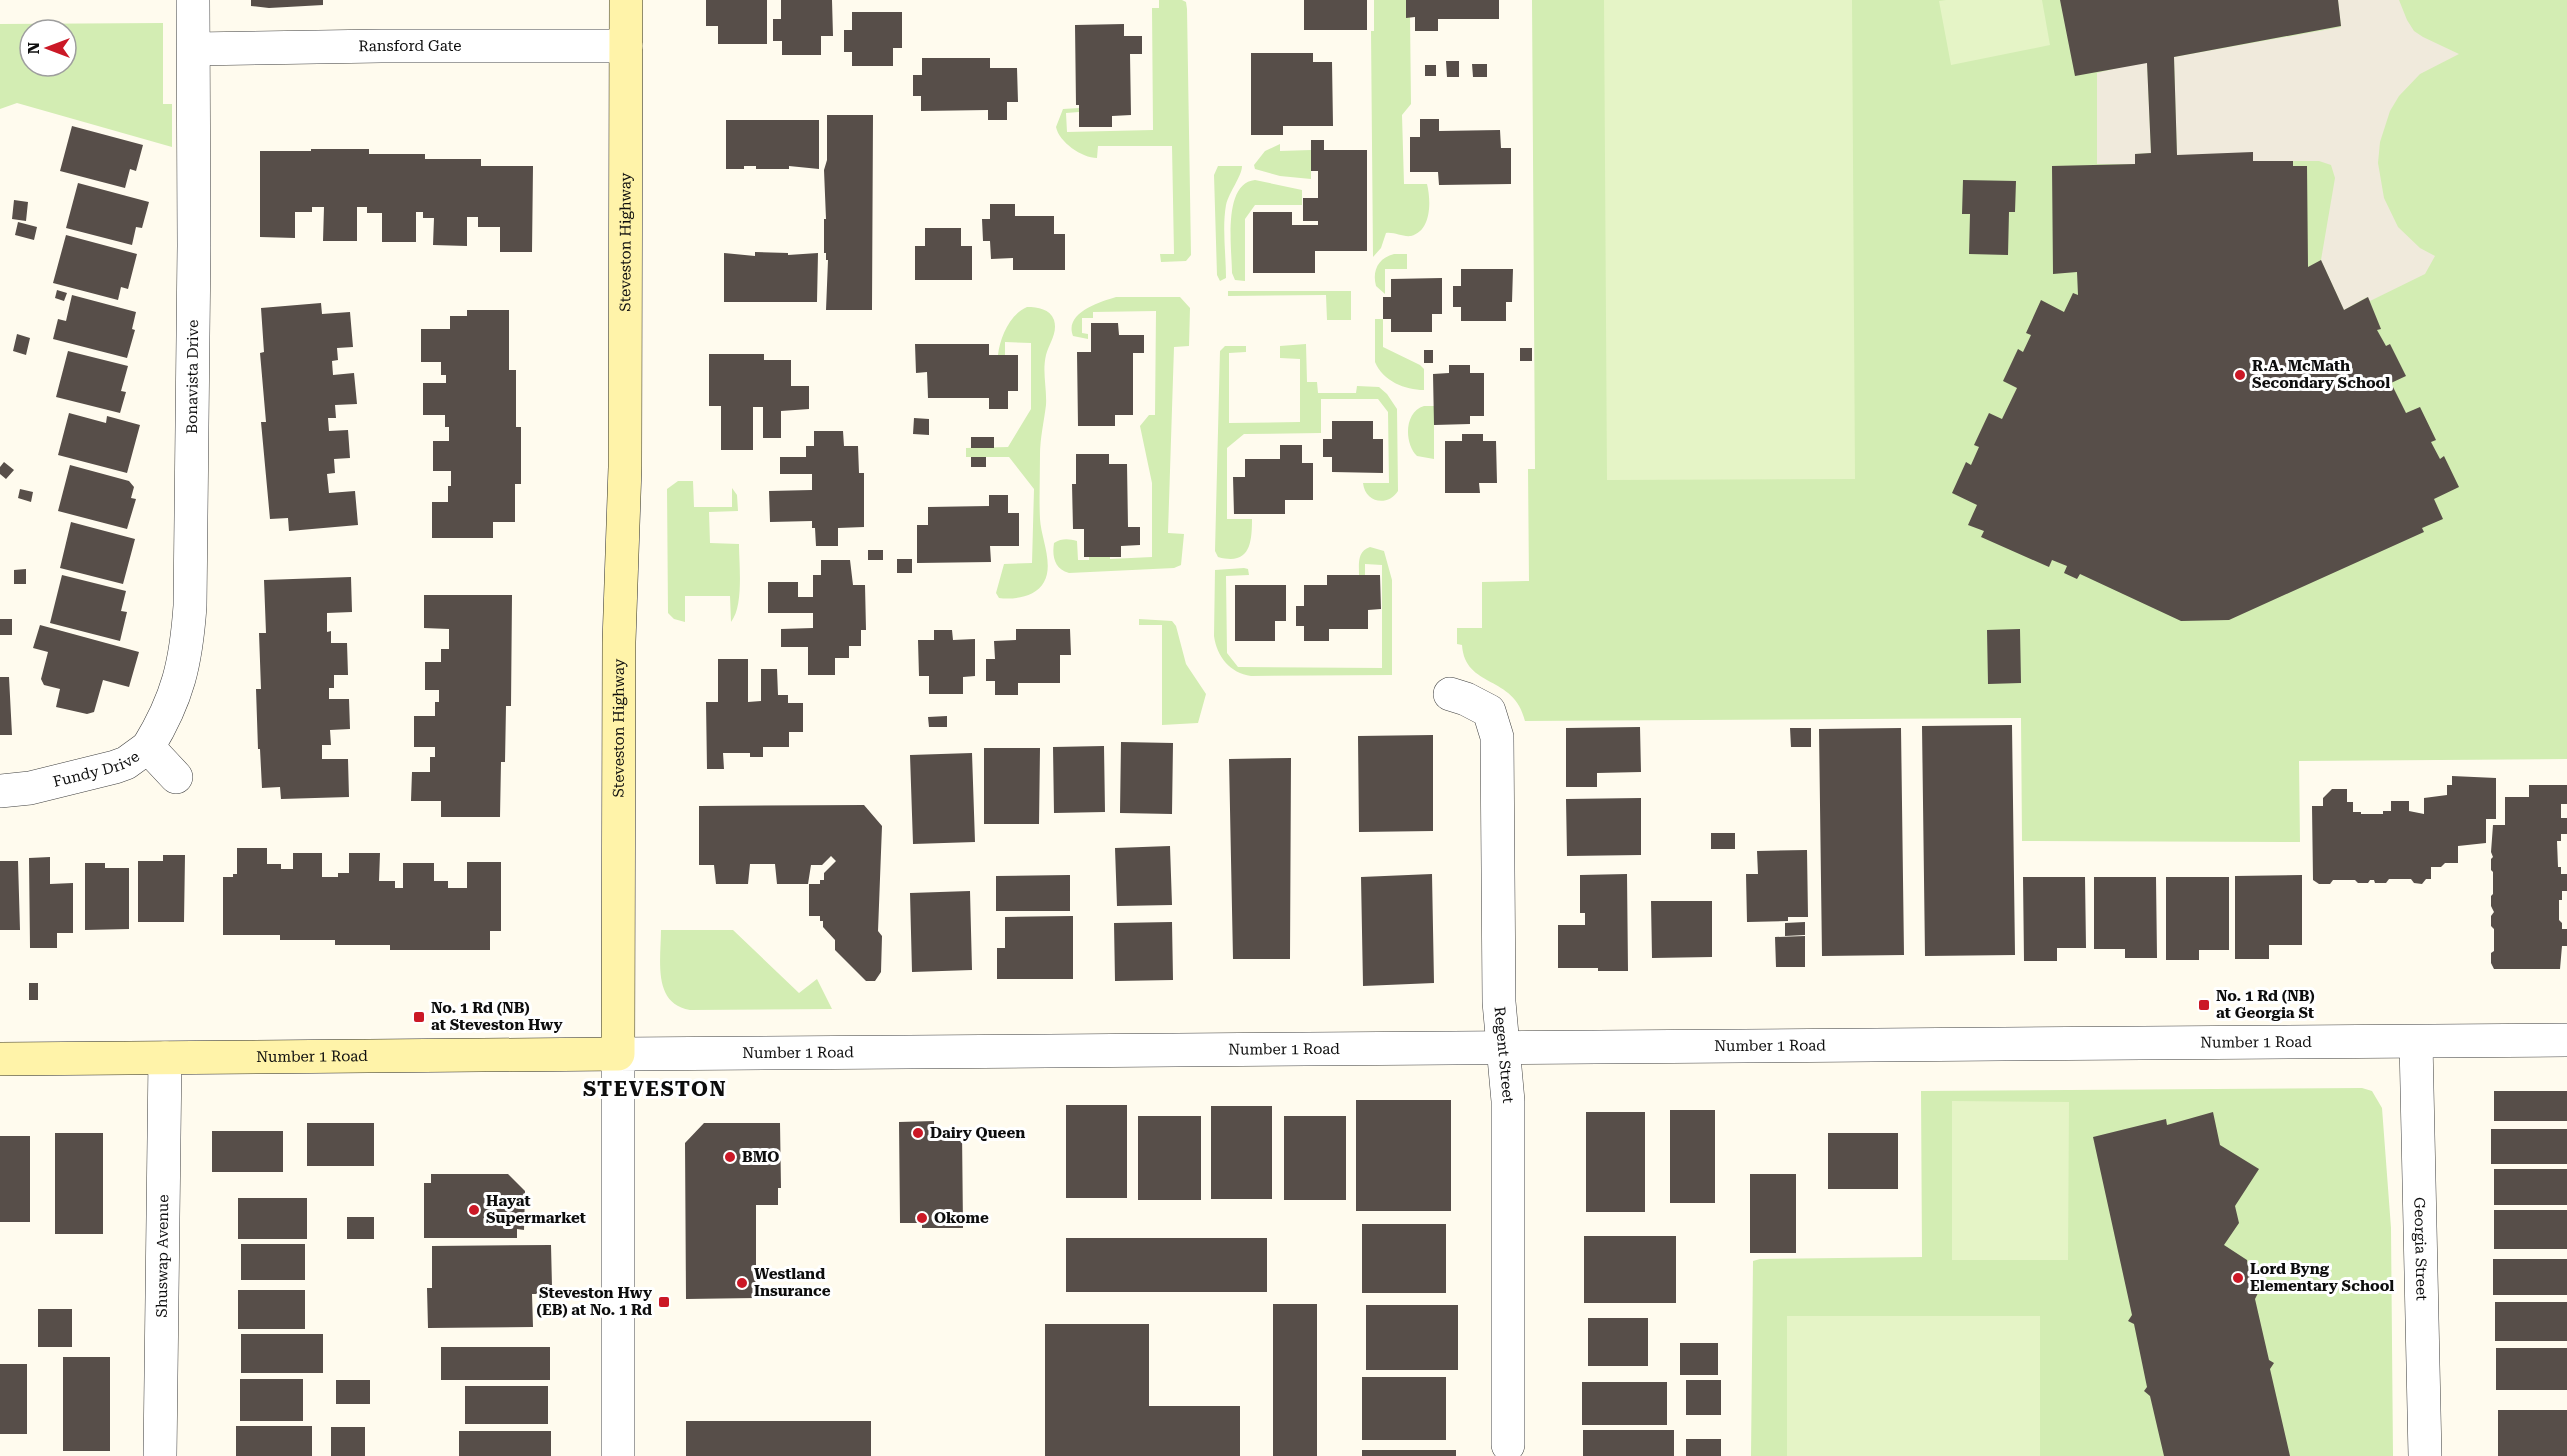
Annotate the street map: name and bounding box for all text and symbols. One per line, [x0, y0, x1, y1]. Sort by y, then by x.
north arrow [18, 18, 78, 78]
street label: Ransford Gate [358, 37, 462, 55]
text: N [24, 42, 43, 54]
street label: Steveston Highway [616, 172, 635, 312]
street label: Bonavista Drive [183, 320, 202, 434]
place label: R.A. McMath Secondary School [2252, 357, 2390, 392]
marker: R.A. McMath Secondary School [2233, 368, 2247, 382]
street label: Steveston Highway [610, 658, 628, 798]
street label: Fundy Drive [51, 747, 143, 791]
place label: No. 1 Rd (NB) at Georgia St [2216, 987, 2315, 1022]
marker: No. 1 Rd (NB) at Georgia St [2197, 998, 2211, 1012]
place label: No. 1 Rd (NB) at Steveston Hwy [431, 999, 563, 1034]
street label: Regent Street [1490, 1006, 1517, 1104]
marker: No. 1 Rd (NB) at Steveston Hwy [412, 1010, 426, 1024]
street label: Number 1 Road [2200, 1033, 2312, 1052]
street label: Number 1 Road [1714, 1036, 1826, 1055]
street label: Number 1 Road [1228, 1040, 1340, 1059]
street label: Number 1 Road [742, 1043, 854, 1062]
street label: Number 1 Road [256, 1047, 368, 1066]
district label: STEVESTON [583, 1077, 727, 1101]
place label: Dairy Queen [930, 1124, 1025, 1142]
marker: Dairy Queen [911, 1126, 925, 1140]
place label: BMO [742, 1148, 779, 1166]
marker: BMO [723, 1150, 737, 1164]
place label: Hayat Supermarket [486, 1192, 586, 1227]
street label: Shuswap Avenue [153, 1194, 172, 1318]
street label: Georgia Street [2410, 1197, 2431, 1301]
marker: Hayat Supermarket [467, 1203, 481, 1217]
place label: Okome [934, 1209, 989, 1227]
marker: Okome [915, 1211, 929, 1225]
place label: Lord Byng Elementary School [2250, 1260, 2394, 1295]
place label: Westland Insurance [754, 1265, 831, 1300]
marker: Lord Byng Elementary School [2231, 1271, 2245, 1285]
marker: Westland Insurance [735, 1276, 749, 1290]
place label: Steveston Hwy (EB) at No. 1 Rd [537, 1284, 652, 1319]
marker: Steveston Hwy (EB) at No. 1 Rd [657, 1295, 671, 1309]

